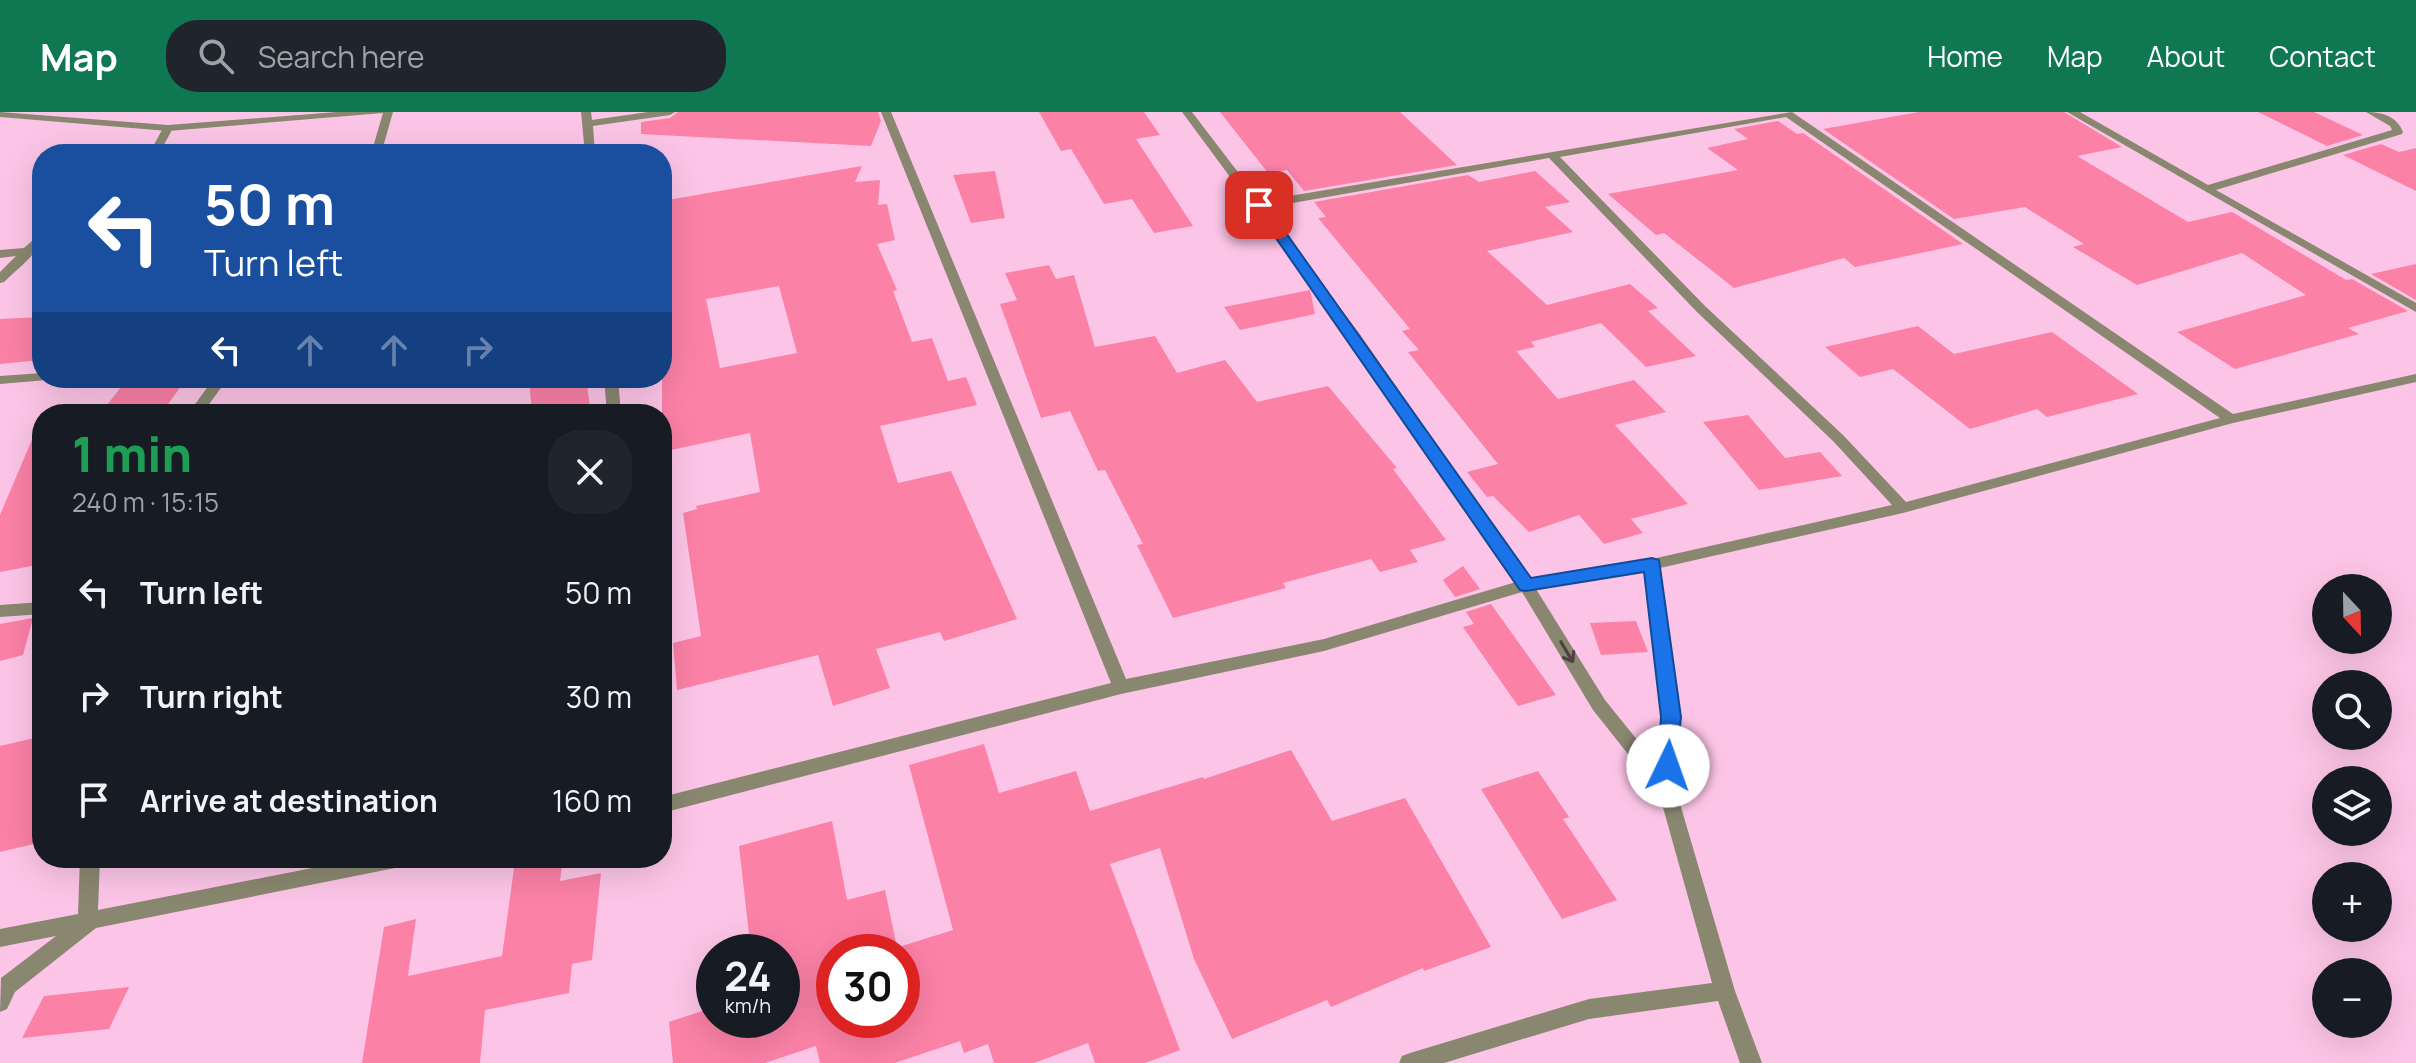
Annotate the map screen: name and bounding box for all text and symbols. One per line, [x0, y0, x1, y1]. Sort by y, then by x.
search box [166, 20, 726, 92]
text: Map [40, 30, 118, 82]
icon: search [194, 34, 238, 78]
text: Search here [258, 36, 425, 77]
text: Home [1927, 37, 2003, 75]
text: Map [2047, 37, 2103, 75]
text: About [2147, 37, 2225, 75]
text: Contact [2269, 37, 2376, 75]
text: 50 m [204, 165, 335, 242]
pin [1225, 171, 1293, 239]
icon: left [72, 176, 176, 280]
icon: arrive [1237, 183, 1281, 227]
text: Turn left [204, 238, 343, 287]
icon: left [204, 328, 248, 372]
icon: ahead [288, 328, 332, 372]
icon: ahead [372, 328, 416, 372]
icon: right [456, 328, 500, 372]
text: 1 min [72, 421, 192, 486]
button: close [548, 430, 632, 514]
text: 240 m · 15:15 [72, 484, 219, 520]
icon: left [72, 570, 116, 614]
text: Turn left [140, 572, 263, 613]
text: 50 m [565, 572, 632, 613]
north arrow [2312, 574, 2392, 654]
map controls [2312, 574, 2392, 1038]
one-way arrow [1559, 640, 1575, 663]
button: search [2312, 670, 2392, 750]
icon: right [72, 674, 116, 718]
text: Turn right [140, 676, 283, 717]
text: 30 m [566, 676, 632, 717]
position arrow [1626, 724, 1710, 808]
button: layers [2312, 766, 2392, 846]
icon: arrive [72, 778, 116, 822]
text: Arrive at destination [140, 780, 438, 821]
text: 160 m [552, 780, 632, 821]
button: + [2312, 862, 2392, 942]
speed limit sign: 30 [816, 934, 920, 1038]
text: 24 [724, 948, 772, 1003]
button: − [2312, 958, 2392, 1038]
text: km/h [725, 992, 771, 1019]

